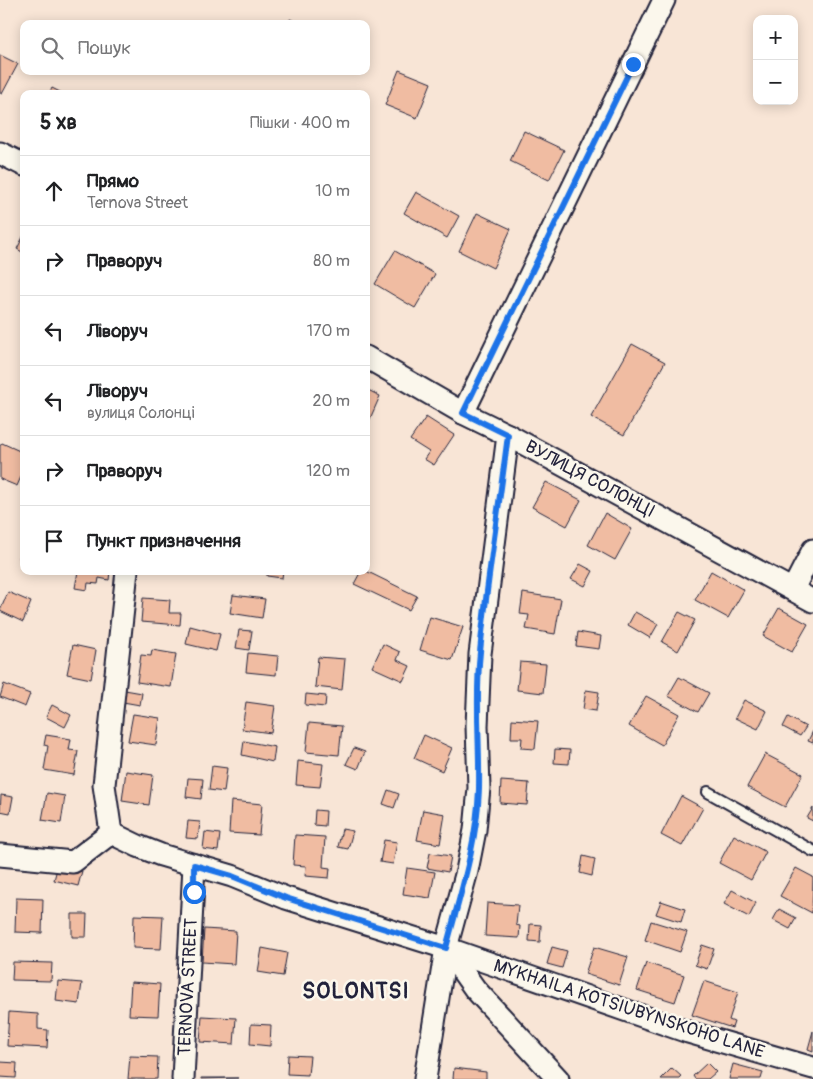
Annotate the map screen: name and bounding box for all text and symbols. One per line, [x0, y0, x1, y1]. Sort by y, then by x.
map controls [753, 15, 798, 105]
button: + [753, 15, 798, 60]
search box [20, 20, 370, 75]
icon: search [38, 34, 66, 62]
text: Пошук [78, 36, 131, 60]
route end [622, 53, 645, 76]
button: − [753, 60, 798, 105]
text: 5 хв [40, 109, 77, 136]
text: Пішки · 400 m [250, 113, 350, 133]
text: Прямо [87, 169, 139, 193]
icon: ahead [40, 177, 68, 205]
text: 10 m [315, 181, 350, 201]
text: Ternova Street [87, 193, 188, 213]
icon: right [40, 247, 68, 275]
text: Праворуч [87, 249, 162, 273]
text: 80 m [313, 251, 350, 271]
icon: left [40, 317, 68, 345]
text: Ліворуч [87, 319, 148, 343]
text: 170 m [307, 321, 350, 341]
text: Ліворуч [87, 379, 148, 403]
icon: left [40, 387, 68, 415]
text: 20 m [312, 391, 350, 411]
text: вулиця Солонці [87, 403, 195, 423]
street label: ВУЛИЦЯ СОЛОНЦІ [521, 435, 659, 523]
icon: right [40, 457, 68, 485]
text: Праворуч [87, 459, 162, 483]
text: 120 m [306, 461, 350, 481]
icon: arrive [40, 527, 68, 555]
text: Пункт призначення [87, 529, 241, 553]
route start [183, 881, 206, 904]
street label: TERNOVA STREET [173, 918, 203, 1056]
street label: MYKHAILA KOTSIUBYNSKOHO LANE [491, 954, 767, 1064]
district label: SOLONTSI [302, 977, 410, 1005]

